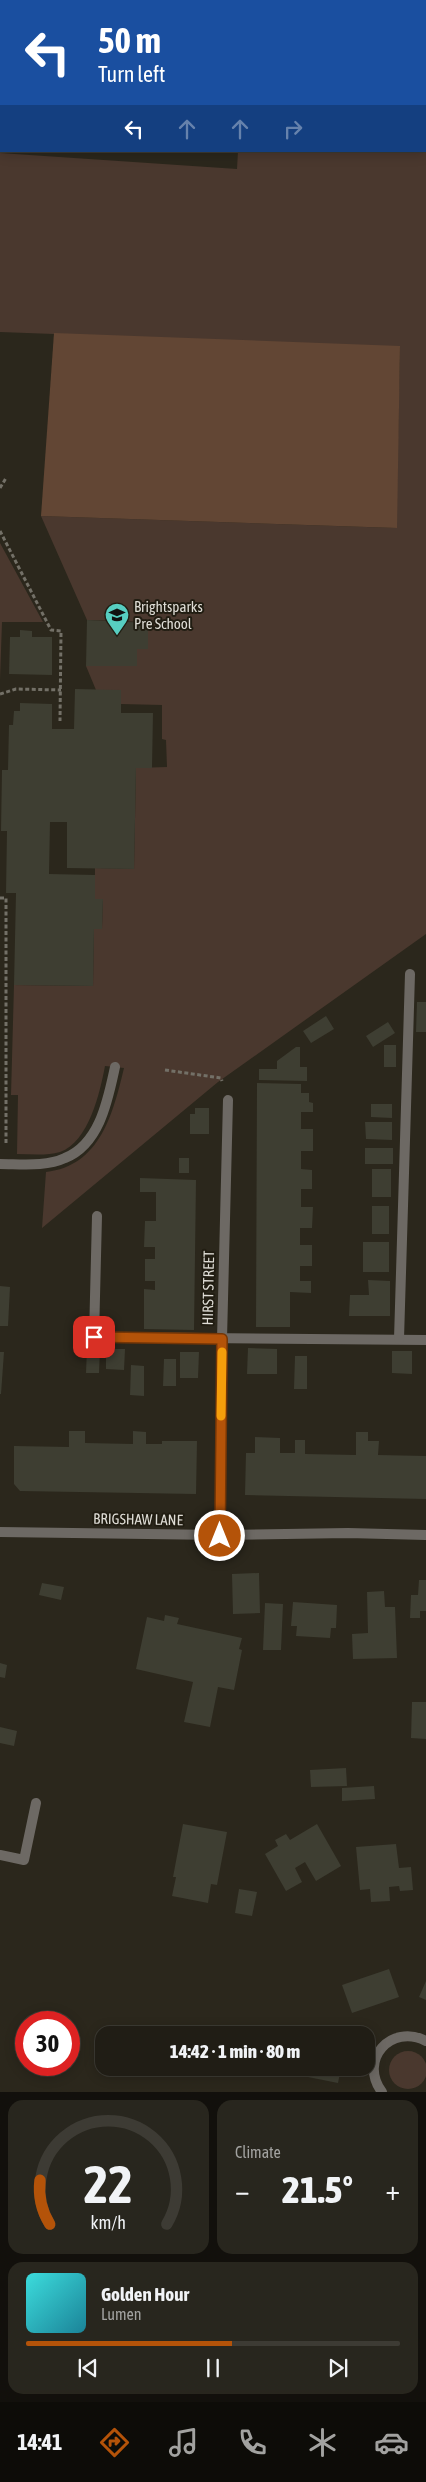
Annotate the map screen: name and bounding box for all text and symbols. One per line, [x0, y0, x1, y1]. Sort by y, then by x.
icon: left [15, 20, 80, 85]
text: 50 m [98, 20, 161, 60]
text: Turn left [98, 61, 165, 87]
icon: left [120, 115, 148, 143]
icon: ahead [173, 115, 201, 143]
icon: ahead [226, 115, 254, 143]
icon: right [279, 115, 307, 143]
place label: Brightsparks Pre School [134, 598, 203, 632]
school or university icon: Brightsparks Pre School [104, 602, 130, 636]
street label: HIRST STREET [199, 1250, 217, 1326]
pin [73, 1316, 115, 1358]
icon: arrive [80, 1323, 108, 1351]
position arrow [193, 1509, 245, 1561]
street label: BRIGSHAW LANE [93, 1510, 184, 1528]
speed limit sign: 30 [15, 2011, 80, 2076]
text: 14:42 · 1 min · 80 m [170, 2040, 300, 2062]
text: Climate [235, 2143, 281, 2161]
text: 22 [84, 2154, 133, 2214]
text: 21.5° [282, 2168, 353, 2211]
text: − [235, 2174, 250, 2206]
text: + [385, 2174, 400, 2206]
text: km/h [91, 2212, 126, 2233]
text: Golden Hour [101, 2283, 189, 2305]
text: Lumen [101, 2305, 141, 2323]
icon: previous [74, 2354, 102, 2382]
icon: pause [199, 2354, 227, 2382]
icon: next [324, 2354, 352, 2382]
icon: directions [97, 2425, 132, 2460]
icon: music [166, 2425, 201, 2460]
icon: phone [235, 2425, 270, 2460]
icon: climate [305, 2425, 340, 2460]
icon: car [374, 2425, 409, 2460]
text: 14:41 [17, 2429, 62, 2455]

